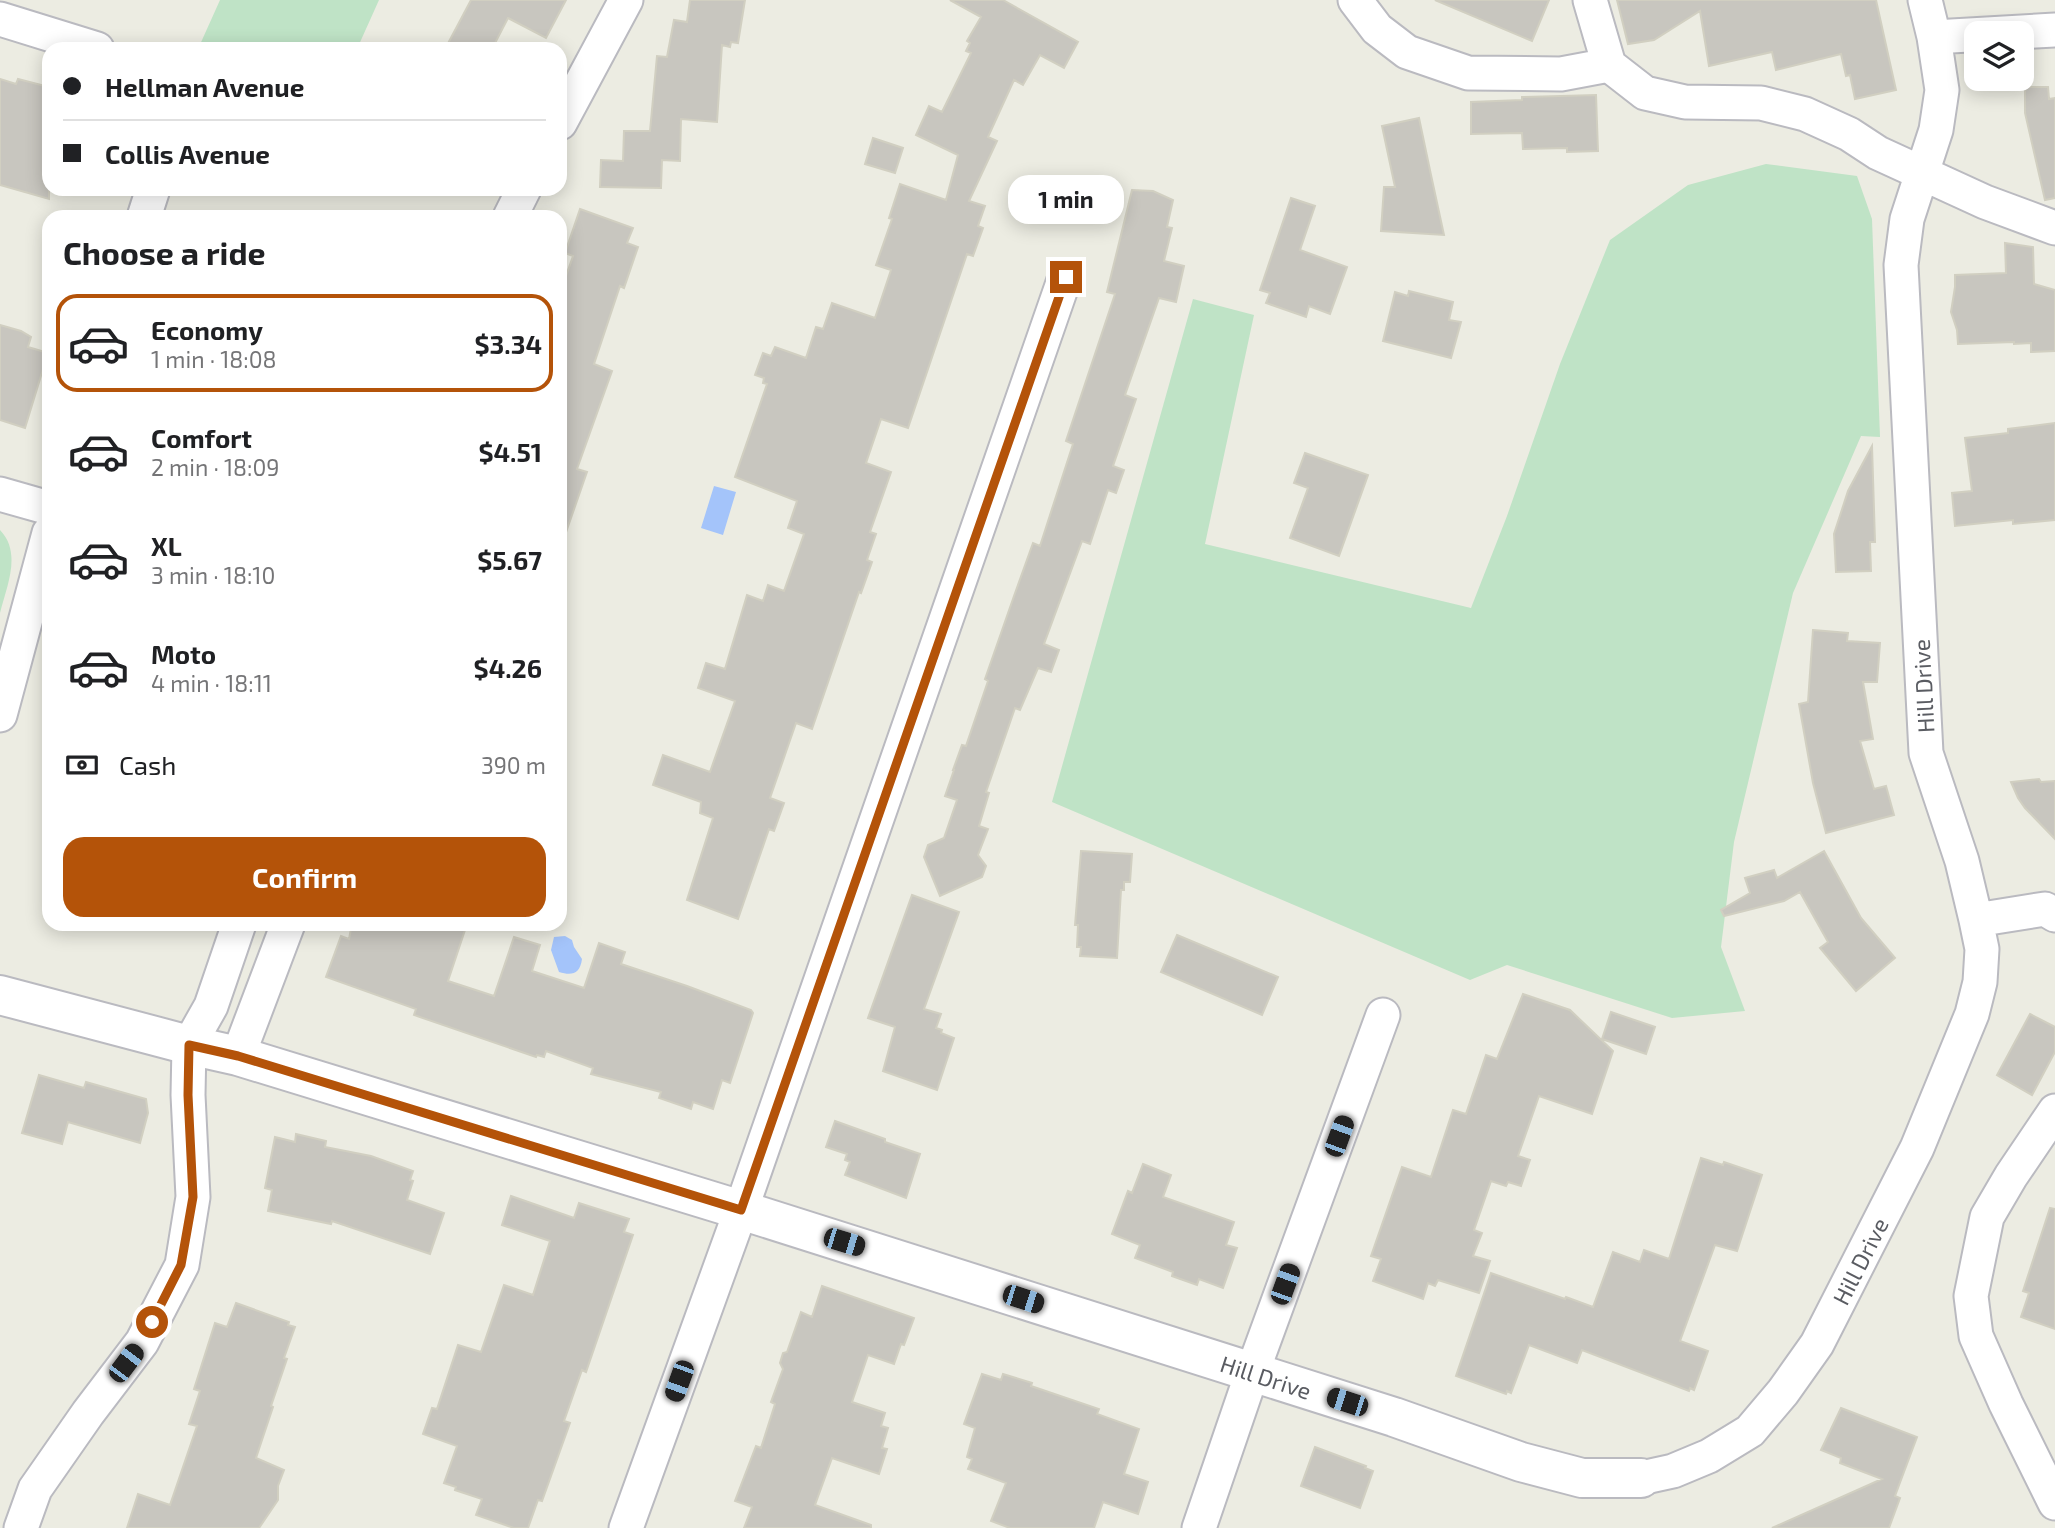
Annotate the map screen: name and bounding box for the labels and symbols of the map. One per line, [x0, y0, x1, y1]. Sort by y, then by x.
callout: 1 min [1008, 176, 1124, 224]
route end [1050, 261, 1082, 293]
street label: Hill Drive [1907, 638, 1939, 734]
car [1322, 1113, 1357, 1159]
street label: Hill Drive [1826, 1213, 1894, 1309]
car [821, 1226, 868, 1258]
car [1268, 1261, 1303, 1307]
car [1000, 1283, 1047, 1315]
route start [136, 1306, 168, 1338]
car [105, 1340, 148, 1386]
street label: Hill Drive [1217, 1349, 1315, 1405]
car [662, 1358, 697, 1404]
car [1324, 1386, 1371, 1418]

